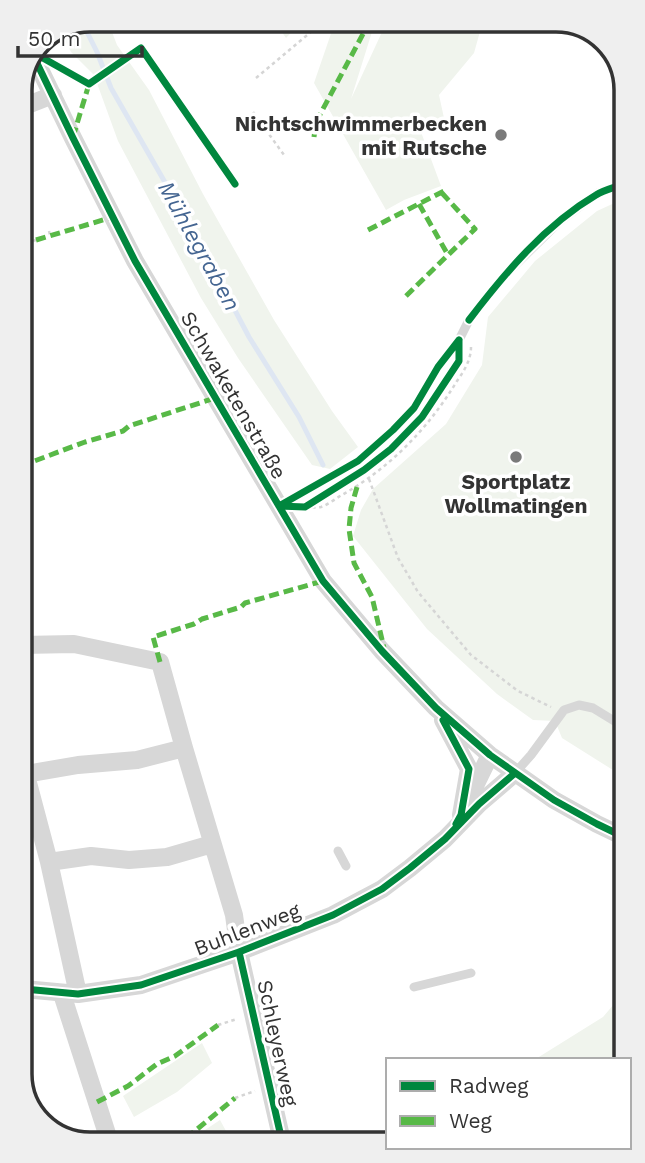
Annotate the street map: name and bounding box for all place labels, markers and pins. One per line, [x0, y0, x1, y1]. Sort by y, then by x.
place label: Nichtschwimmerbecken mit Rutsche [235, 111, 487, 160]
marker: Nichtschwimmerbecken mit Rutsche [493, 127, 509, 143]
marker: Sportplatz Wollmatingen [508, 449, 524, 465]
place label: Sportplatz Wollmatingen [445, 469, 587, 518]

